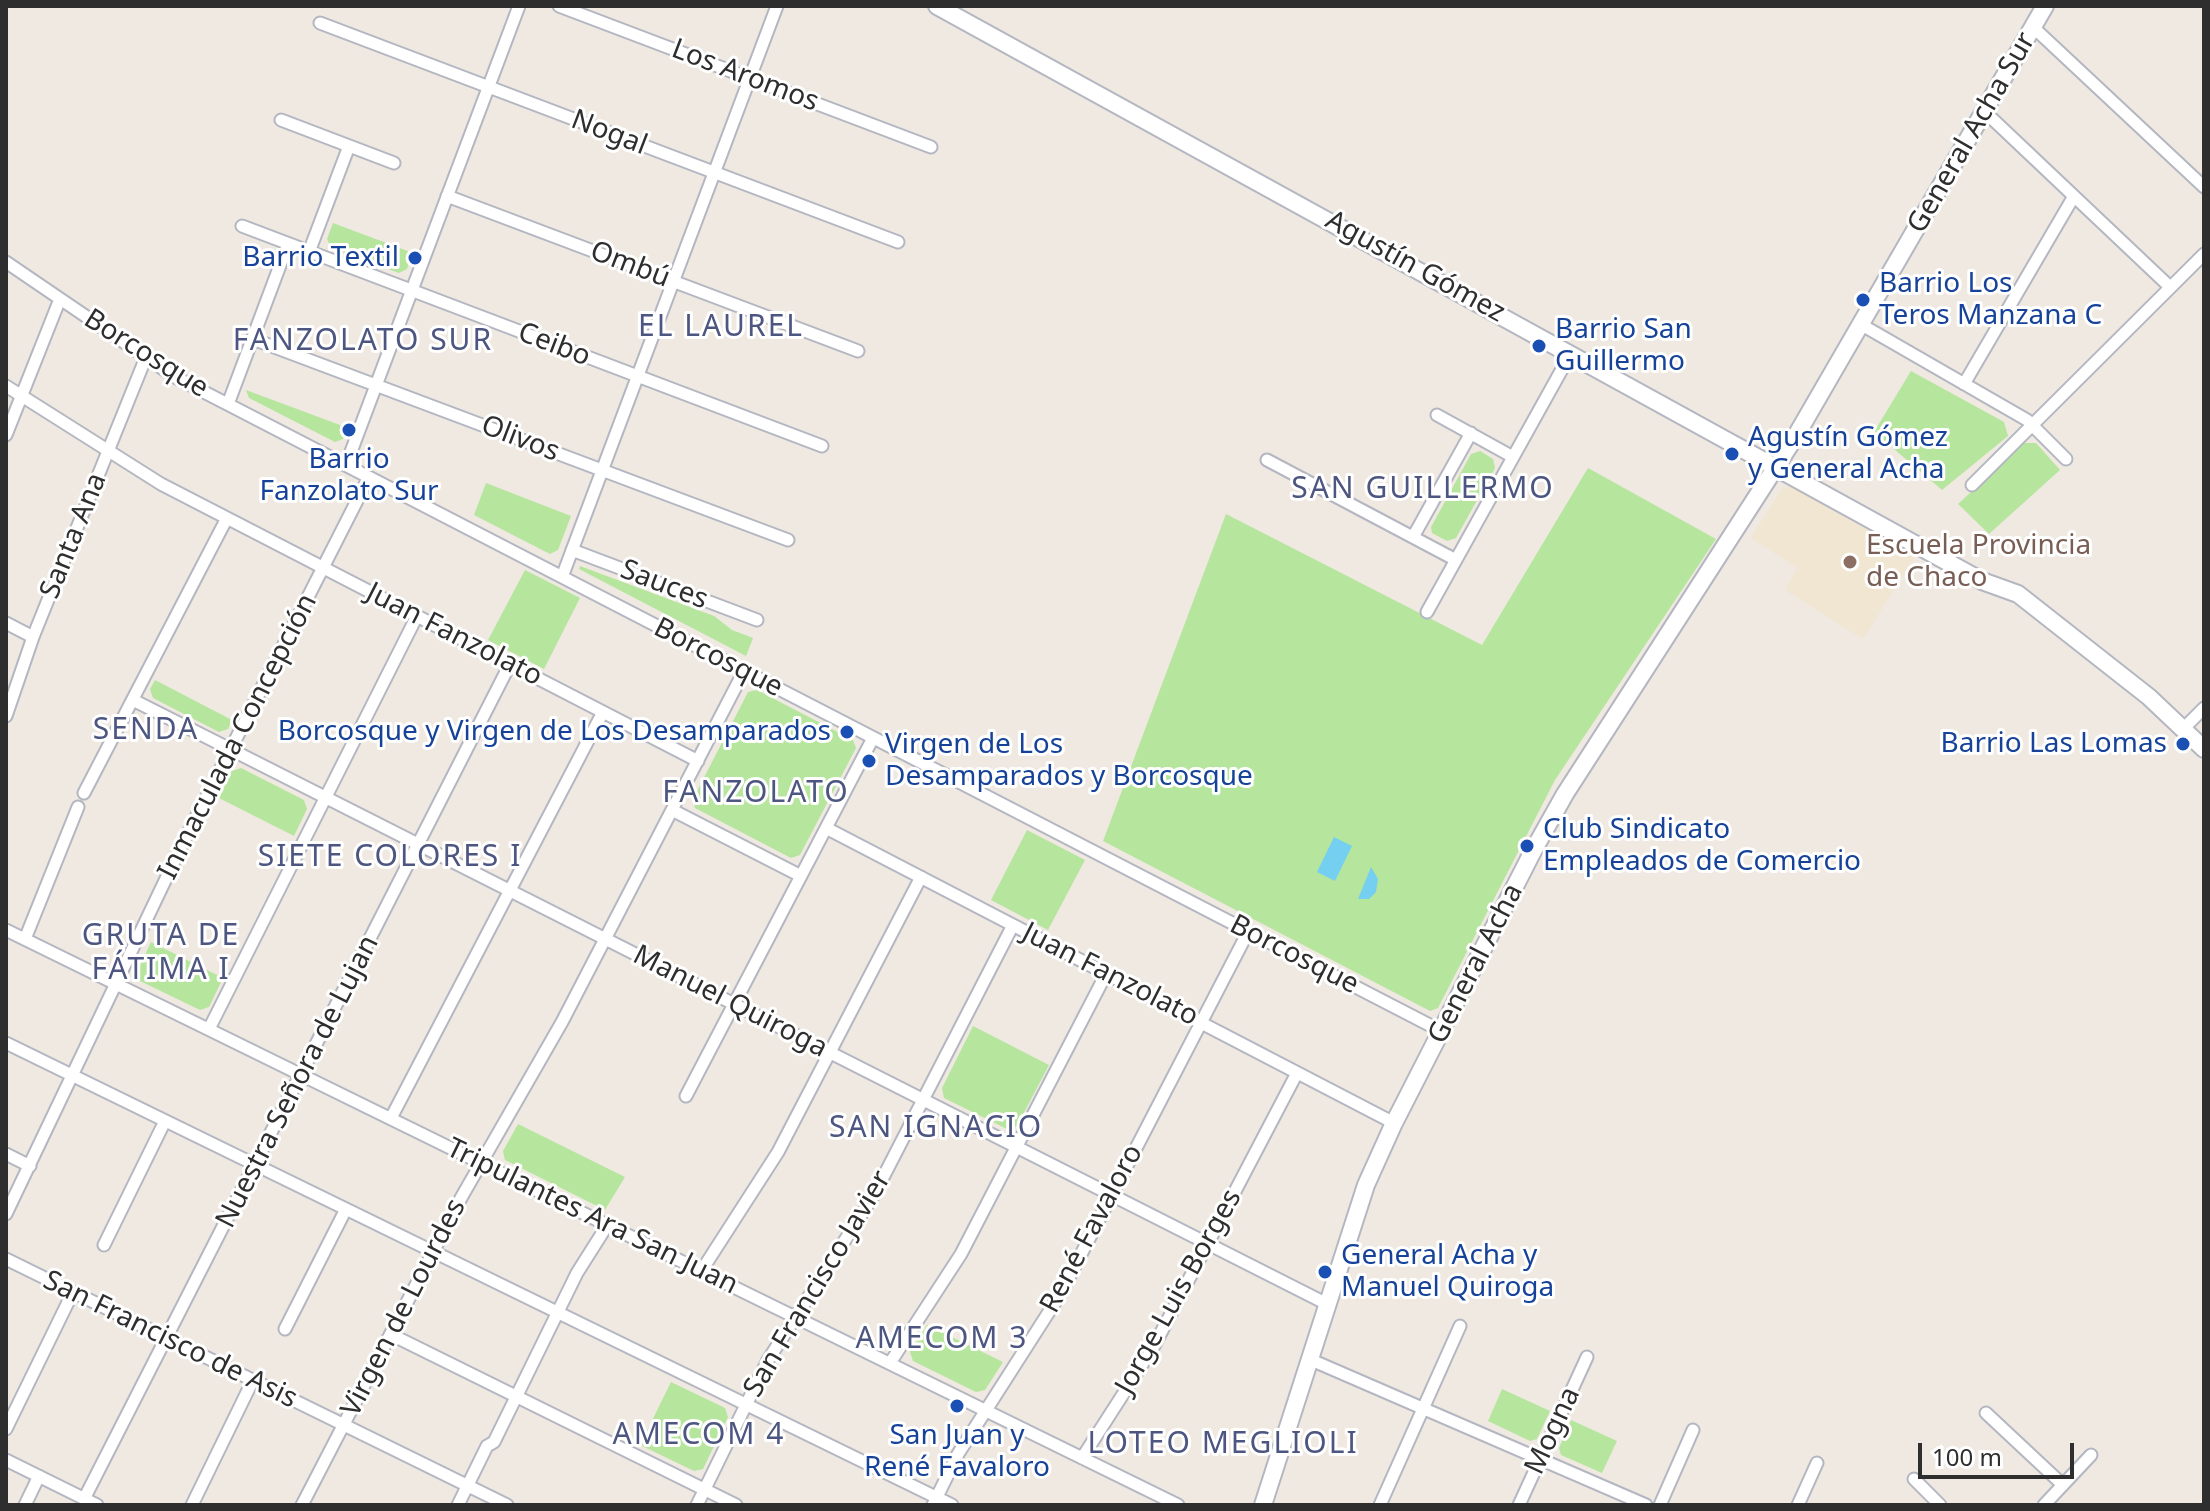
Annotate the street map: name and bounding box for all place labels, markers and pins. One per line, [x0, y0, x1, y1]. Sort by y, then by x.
place label: Barrio Textil [242, 241, 399, 275]
marker: Barrio Textil [406, 249, 424, 267]
place label: Barrio Los Teros Manzana C [1879, 267, 2102, 333]
marker: Barrio Los Teros Manzana C [1854, 291, 1872, 309]
place label: Barrio San Guillermo [1555, 313, 1692, 379]
marker: Barrio San Guillermo [1530, 337, 1548, 355]
marker: Barrio Fanzolato Sur [340, 421, 358, 439]
place label: Agustín Gómez y General Acha [1748, 421, 1948, 487]
place label: Barrio Fanzolato Sur [259, 443, 439, 509]
marker: Agustín Gómez y General Acha [1723, 445, 1741, 463]
place label: Escuela Provincia de Chaco [1866, 529, 2091, 595]
marker: Escuela Provincia de Chaco [1841, 553, 1859, 571]
place label: Borcosque y Virgen de Los Desamparados [278, 715, 831, 749]
marker: Borcosque y Virgen de Los Desamparados [838, 723, 856, 741]
place label: Barrio Las Lomas [1941, 727, 2167, 761]
place label: Virgen de Los Desamparados y Borcosque [885, 728, 1253, 794]
marker: Barrio Las Lomas [2174, 735, 2192, 753]
marker: Virgen de Los Desamparados y Borcosque [860, 752, 878, 770]
place label: Club Sindicato Empleados de Comercio [1543, 813, 1861, 879]
marker: Club Sindicato Empleados de Comercio [1518, 837, 1536, 855]
place label: General Acha y Manuel Quiroga [1341, 1239, 1554, 1305]
marker: General Acha y Manuel Quiroga [1316, 1263, 1334, 1281]
marker: San Juan y René Favaloro [948, 1397, 966, 1415]
place label: San Juan y René Favaloro [864, 1419, 1050, 1485]

